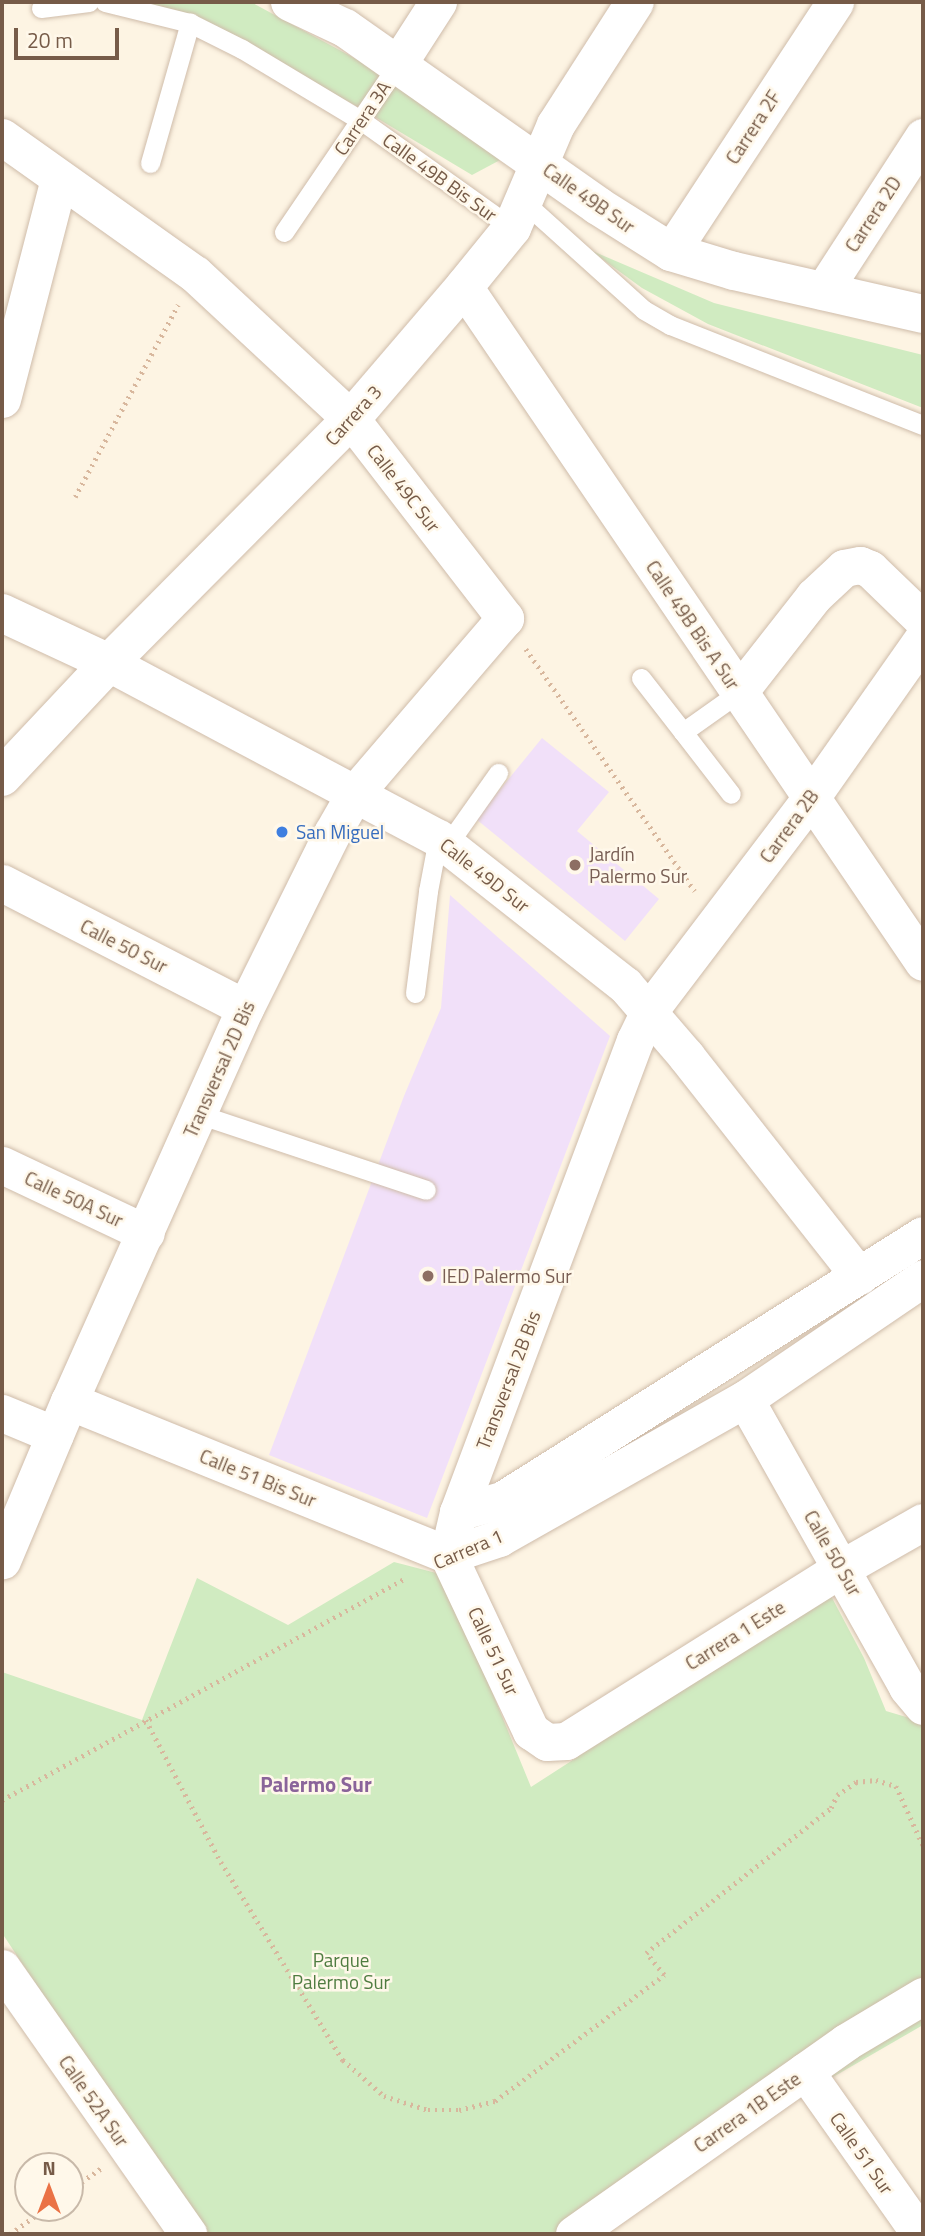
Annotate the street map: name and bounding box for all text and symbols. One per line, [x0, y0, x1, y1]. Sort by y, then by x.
scale bar [18, 14, 122, 58]
text: 20 m [27, 24, 73, 56]
street label: Carrera 3A [329, 77, 395, 159]
street label: Carrera 2F [721, 86, 785, 168]
street label: Calle 49B Bis Sur [379, 128, 501, 226]
street label: Calle 49B Sur [539, 158, 639, 238]
street label: Carrera 2D [840, 172, 906, 256]
street label: Carrera 3 [320, 380, 386, 450]
street label: Calle 49C Sur [363, 440, 445, 536]
street label: Calle 49B Bis A Sur [641, 556, 745, 694]
street label: Carrera 2B [755, 785, 823, 867]
place label: San Miguel [296, 821, 384, 843]
marker: San Miguel [274, 824, 290, 840]
street label: Calle 49D Sur [436, 833, 534, 917]
place label: Jardín Palermo Sur [589, 843, 687, 887]
marker: Jardín Palermo Sur [567, 857, 583, 873]
street label: Calle 50 Sur [77, 914, 171, 978]
street label: Transversal 2D Bis [179, 997, 259, 1141]
street label: Calle 50A Sur [21, 1166, 127, 1232]
place label: IED Palermo Sur [442, 1265, 572, 1287]
marker: IED Palermo Sur [420, 1268, 436, 1284]
street label: Transversal 2B Bis [471, 1307, 545, 1453]
street label: Calle 51 Bis Sur [196, 1444, 320, 1512]
street label: Calle 50 Sur [799, 1506, 867, 1600]
street label: Carrera 1 [430, 1524, 506, 1574]
street label: Carrera 1 Este [681, 1595, 789, 1675]
street label: Calle 51 Sur [464, 1603, 524, 1699]
district label: Palermo Sur [260, 1771, 372, 1797]
park label: Parque Palermo Sur [292, 1949, 390, 1993]
street label: Calle 52A Sur [54, 2051, 134, 2151]
street label: Carrera 1B Este [689, 2067, 805, 2157]
street label: Calle 51 Sur [825, 2108, 899, 2198]
north arrow [14, 2152, 84, 2222]
text: N [42, 2153, 56, 2182]

